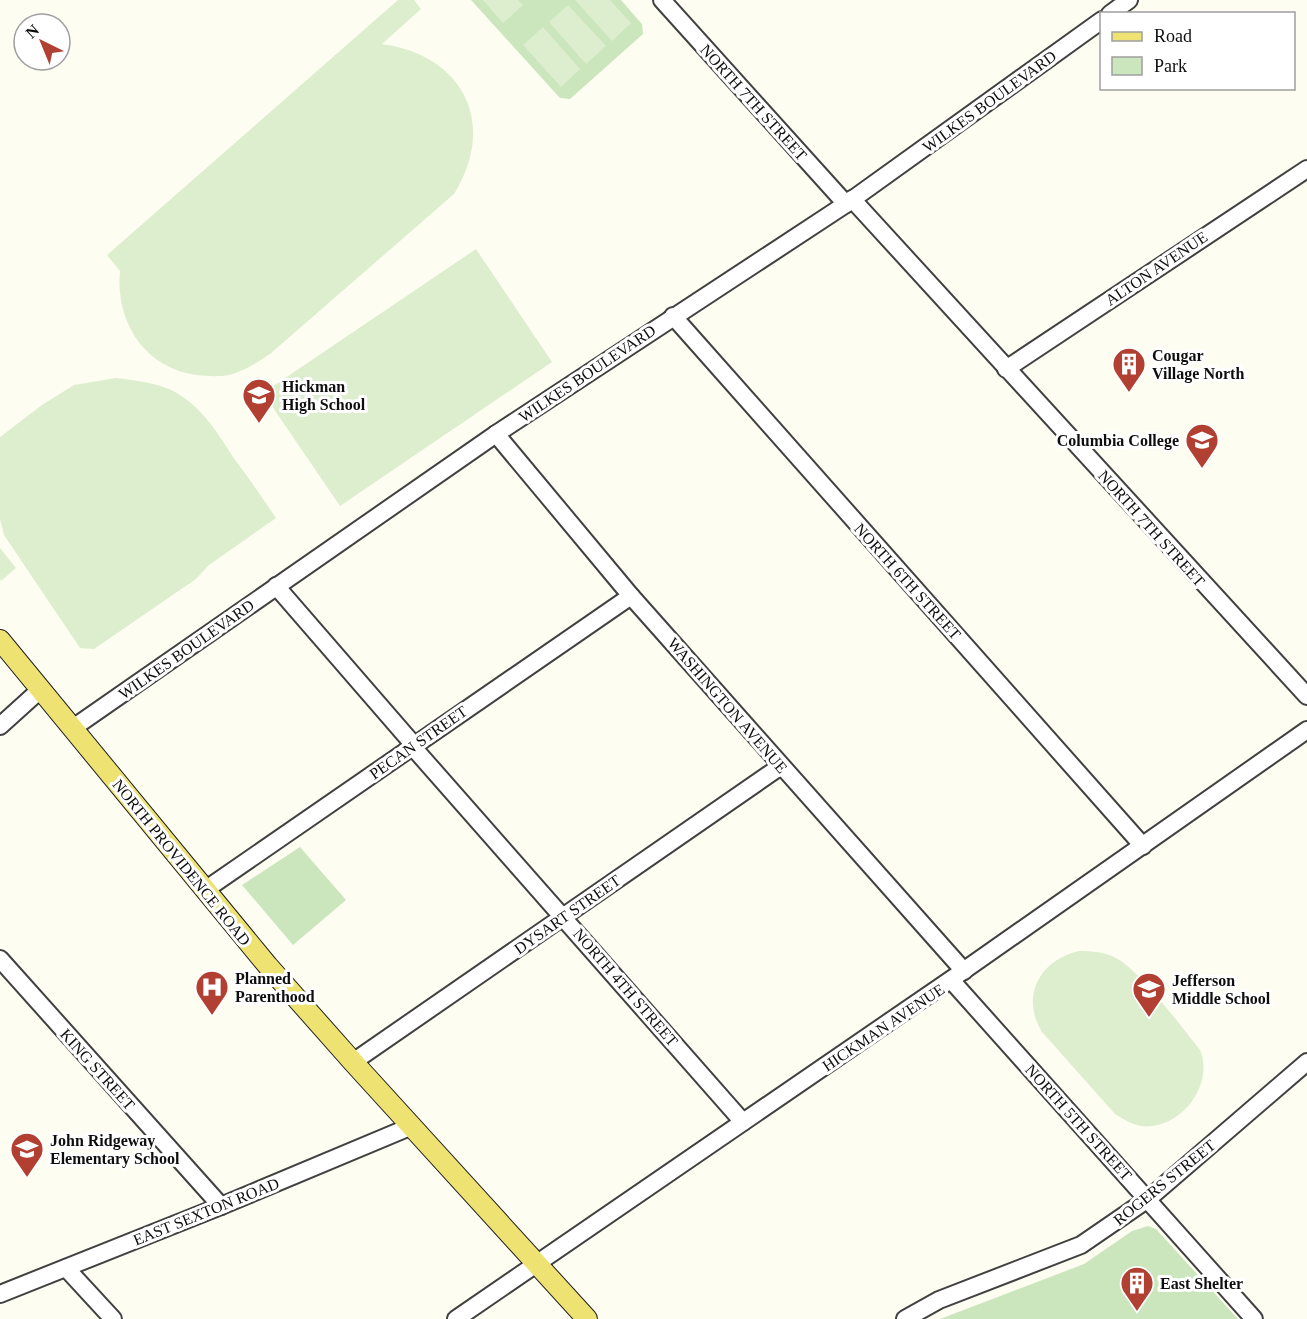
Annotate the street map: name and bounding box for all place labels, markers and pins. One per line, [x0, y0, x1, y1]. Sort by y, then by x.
building icon: Cougar Village North [1111, 346, 1147, 393]
place label: Cougar Village North [1152, 347, 1244, 383]
school or university icon: Hickman High School [241, 377, 277, 424]
place label: Hickman High School [282, 378, 366, 414]
school or university icon: Columbia College [1184, 422, 1220, 469]
place label: Columbia College [1057, 432, 1179, 450]
hospital icon: Planned Parenthood [194, 969, 230, 1016]
place label: Planned Parenthood [235, 970, 315, 1005]
school or university icon: Jefferson Middle School [1131, 971, 1167, 1018]
place label: Jefferson Middle School [1172, 972, 1271, 1007]
school or university icon: John Ridgeway Elementary School [9, 1131, 45, 1178]
place label: John Ridgeway Elementary School [50, 1132, 180, 1168]
building icon: East Shelter [1119, 1265, 1155, 1312]
place label: East Shelter [1160, 1275, 1243, 1292]

